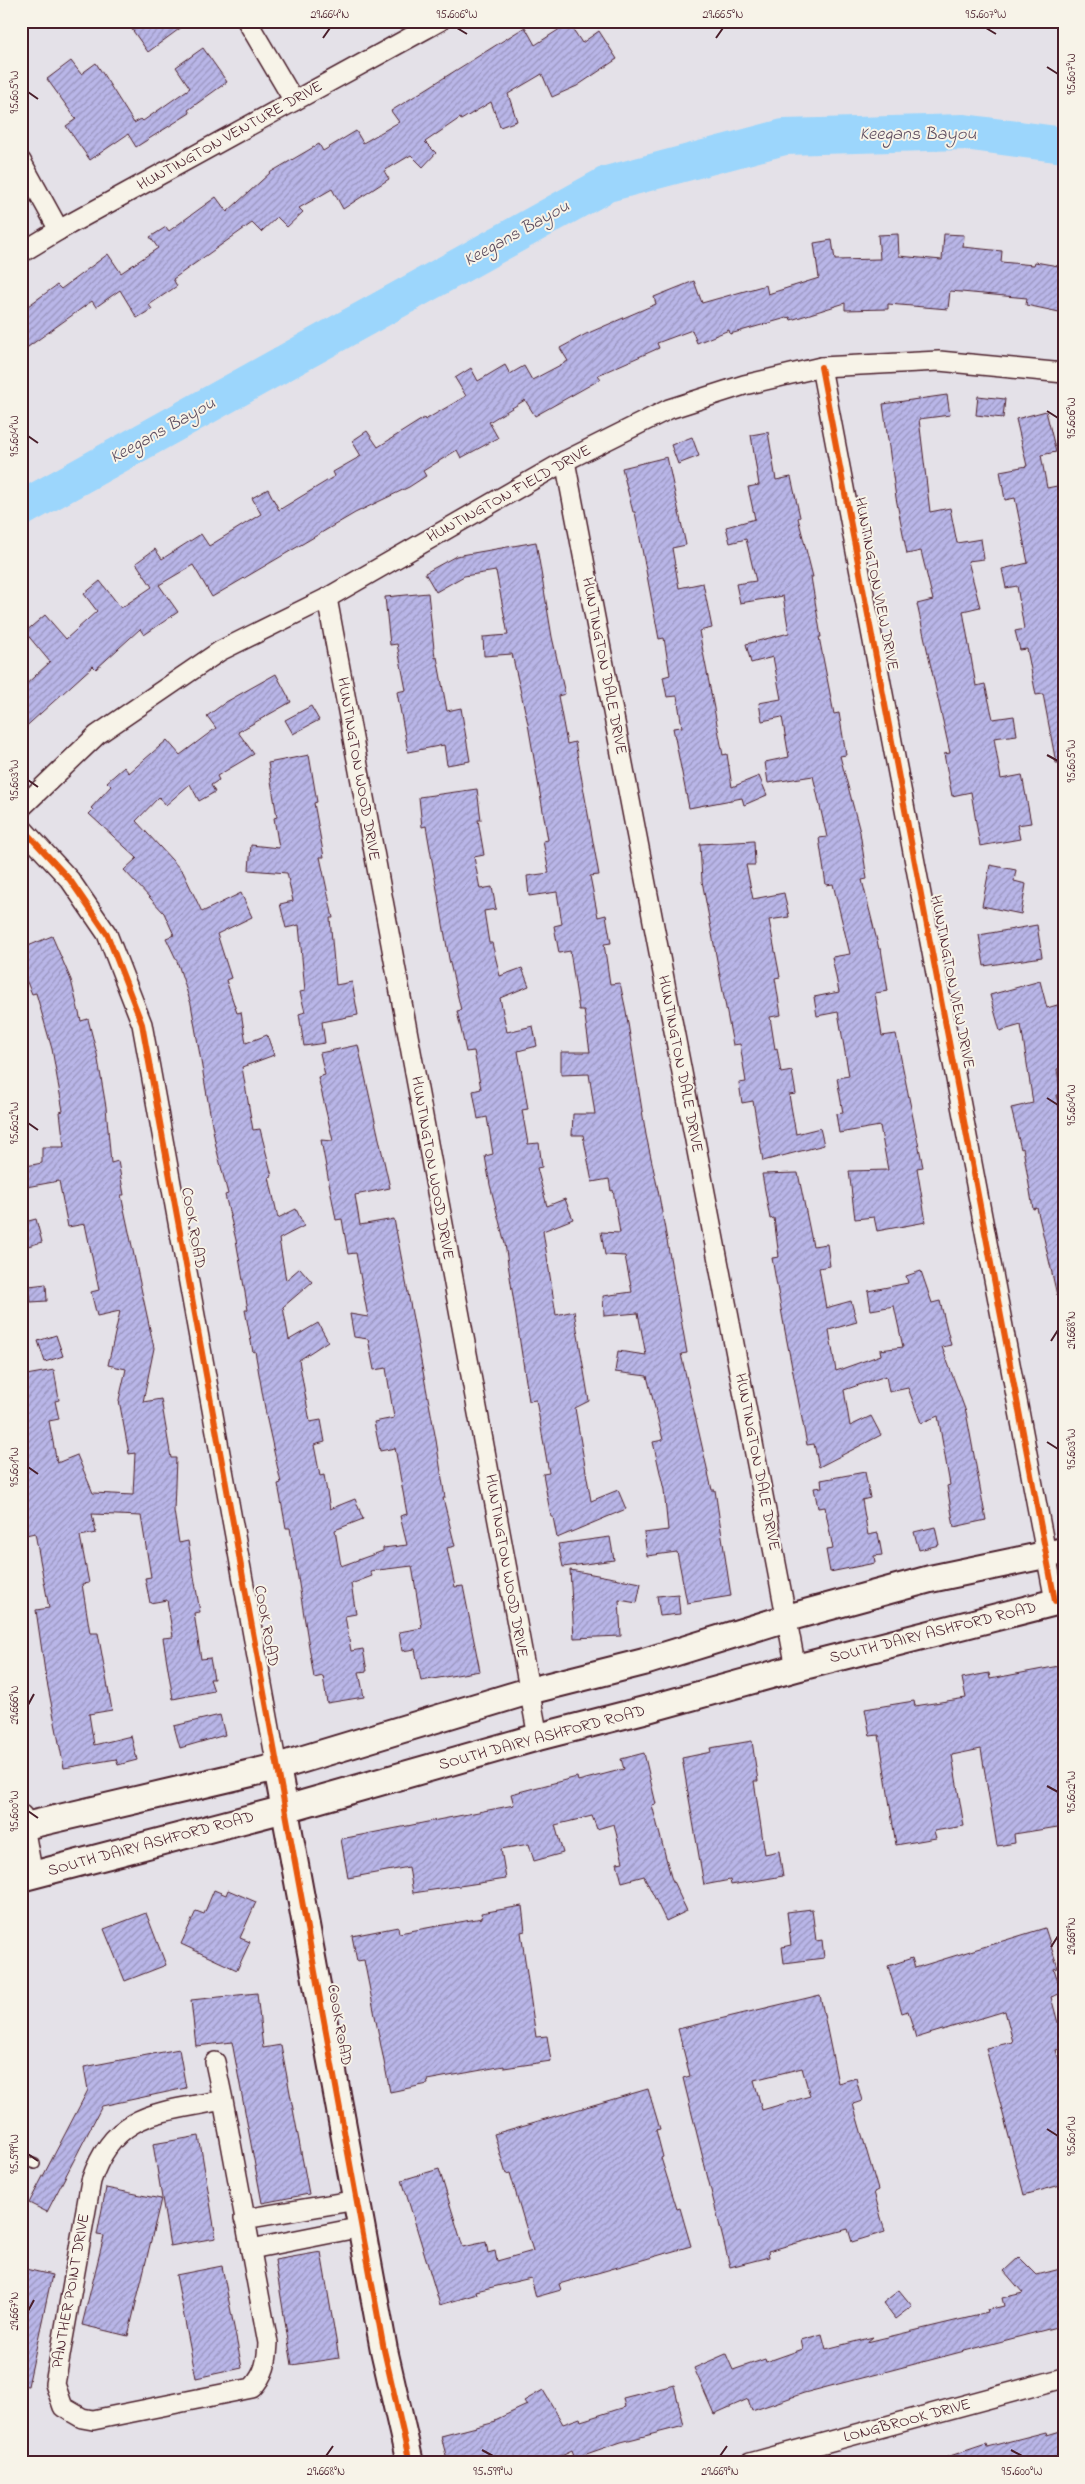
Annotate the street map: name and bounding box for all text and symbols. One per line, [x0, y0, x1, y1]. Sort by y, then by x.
text: 29.664°N [311, 6, 349, 24]
text: 95.606°W [436, 6, 478, 24]
text: 29.665°N [703, 6, 743, 24]
text: 95.607°W [966, 6, 1006, 24]
text: 95.607°W [1063, 54, 1081, 94]
text: 95.605°W [6, 71, 24, 113]
street label: HUNTINGTON VENTURE DRIVE [133, 75, 327, 197]
water label: Keegans Bayou [859, 122, 977, 148]
water label: Keegans Bayou [459, 194, 575, 274]
water label: Keegans Bayou [105, 391, 221, 471]
text: 95.606°W [1063, 397, 1081, 439]
text: 95.604°W [6, 416, 24, 456]
street label: HUNTINGTON FIELD DRIVE [422, 439, 596, 549]
street label: HUNTINGTON VIEW DRIVE [847, 495, 905, 673]
street label: HUNTINGTON DALE DRIVE [575, 575, 633, 757]
street label: HUNTINGTON WOOD DRIVE [330, 675, 386, 863]
text: 95.605°W [1063, 740, 1081, 782]
text: 95.603°W [6, 760, 24, 800]
street label: HUNTINGTON VIEW DRIVE [923, 893, 981, 1071]
street label: HUNTINGTON DALE DRIVE [651, 973, 709, 1155]
street label: HUNTINGTON WOOD DRIVE [404, 1074, 460, 1262]
text: 95.604°W [1063, 1085, 1081, 1125]
text: 95.602°W [6, 1102, 24, 1144]
street label: COOK ROAD [174, 1185, 212, 1271]
text: 29.668°N [1063, 1311, 1081, 1349]
street label: HUNTINGTON DALE DRIVE [728, 1371, 786, 1553]
text: 95.603°W [1063, 1429, 1081, 1469]
text: 95.601°W [6, 1447, 24, 1487]
street label: HUNTINGTON WOOD DRIVE [478, 1472, 534, 1660]
street label: COOK ROAD [247, 1583, 285, 1669]
street label: SOUTH DAIRY ASHFORD ROAD [827, 1596, 1039, 1670]
text: 29.666°N [6, 1685, 24, 1725]
street label: SOUTH DAIRY ASHFORD ROAD [436, 1699, 648, 1777]
text: 95.602°W [1063, 1771, 1081, 1813]
text: 95.600°W [6, 1790, 24, 1832]
street label: SOUTH DAIRY ASHFORD ROAD [45, 1805, 257, 1883]
text: 29.669°N [1063, 1917, 1081, 1955]
street label: COOK ROAD [320, 1982, 358, 2068]
text: 95.601°W [1063, 2116, 1081, 2156]
text: 95.599°W [6, 2134, 24, 2174]
street label: PANTHER POINT DRIVE [46, 2212, 96, 2370]
text: 29.667°N [6, 2292, 24, 2330]
street label: LONGBROOK DRIVE [841, 2393, 973, 2449]
text: 29.668°N [307, 2463, 345, 2481]
text: 95.599°W [473, 2463, 513, 2481]
text: 29.669°N [701, 2463, 739, 2481]
text: 95.600°W [1001, 2463, 1043, 2481]

